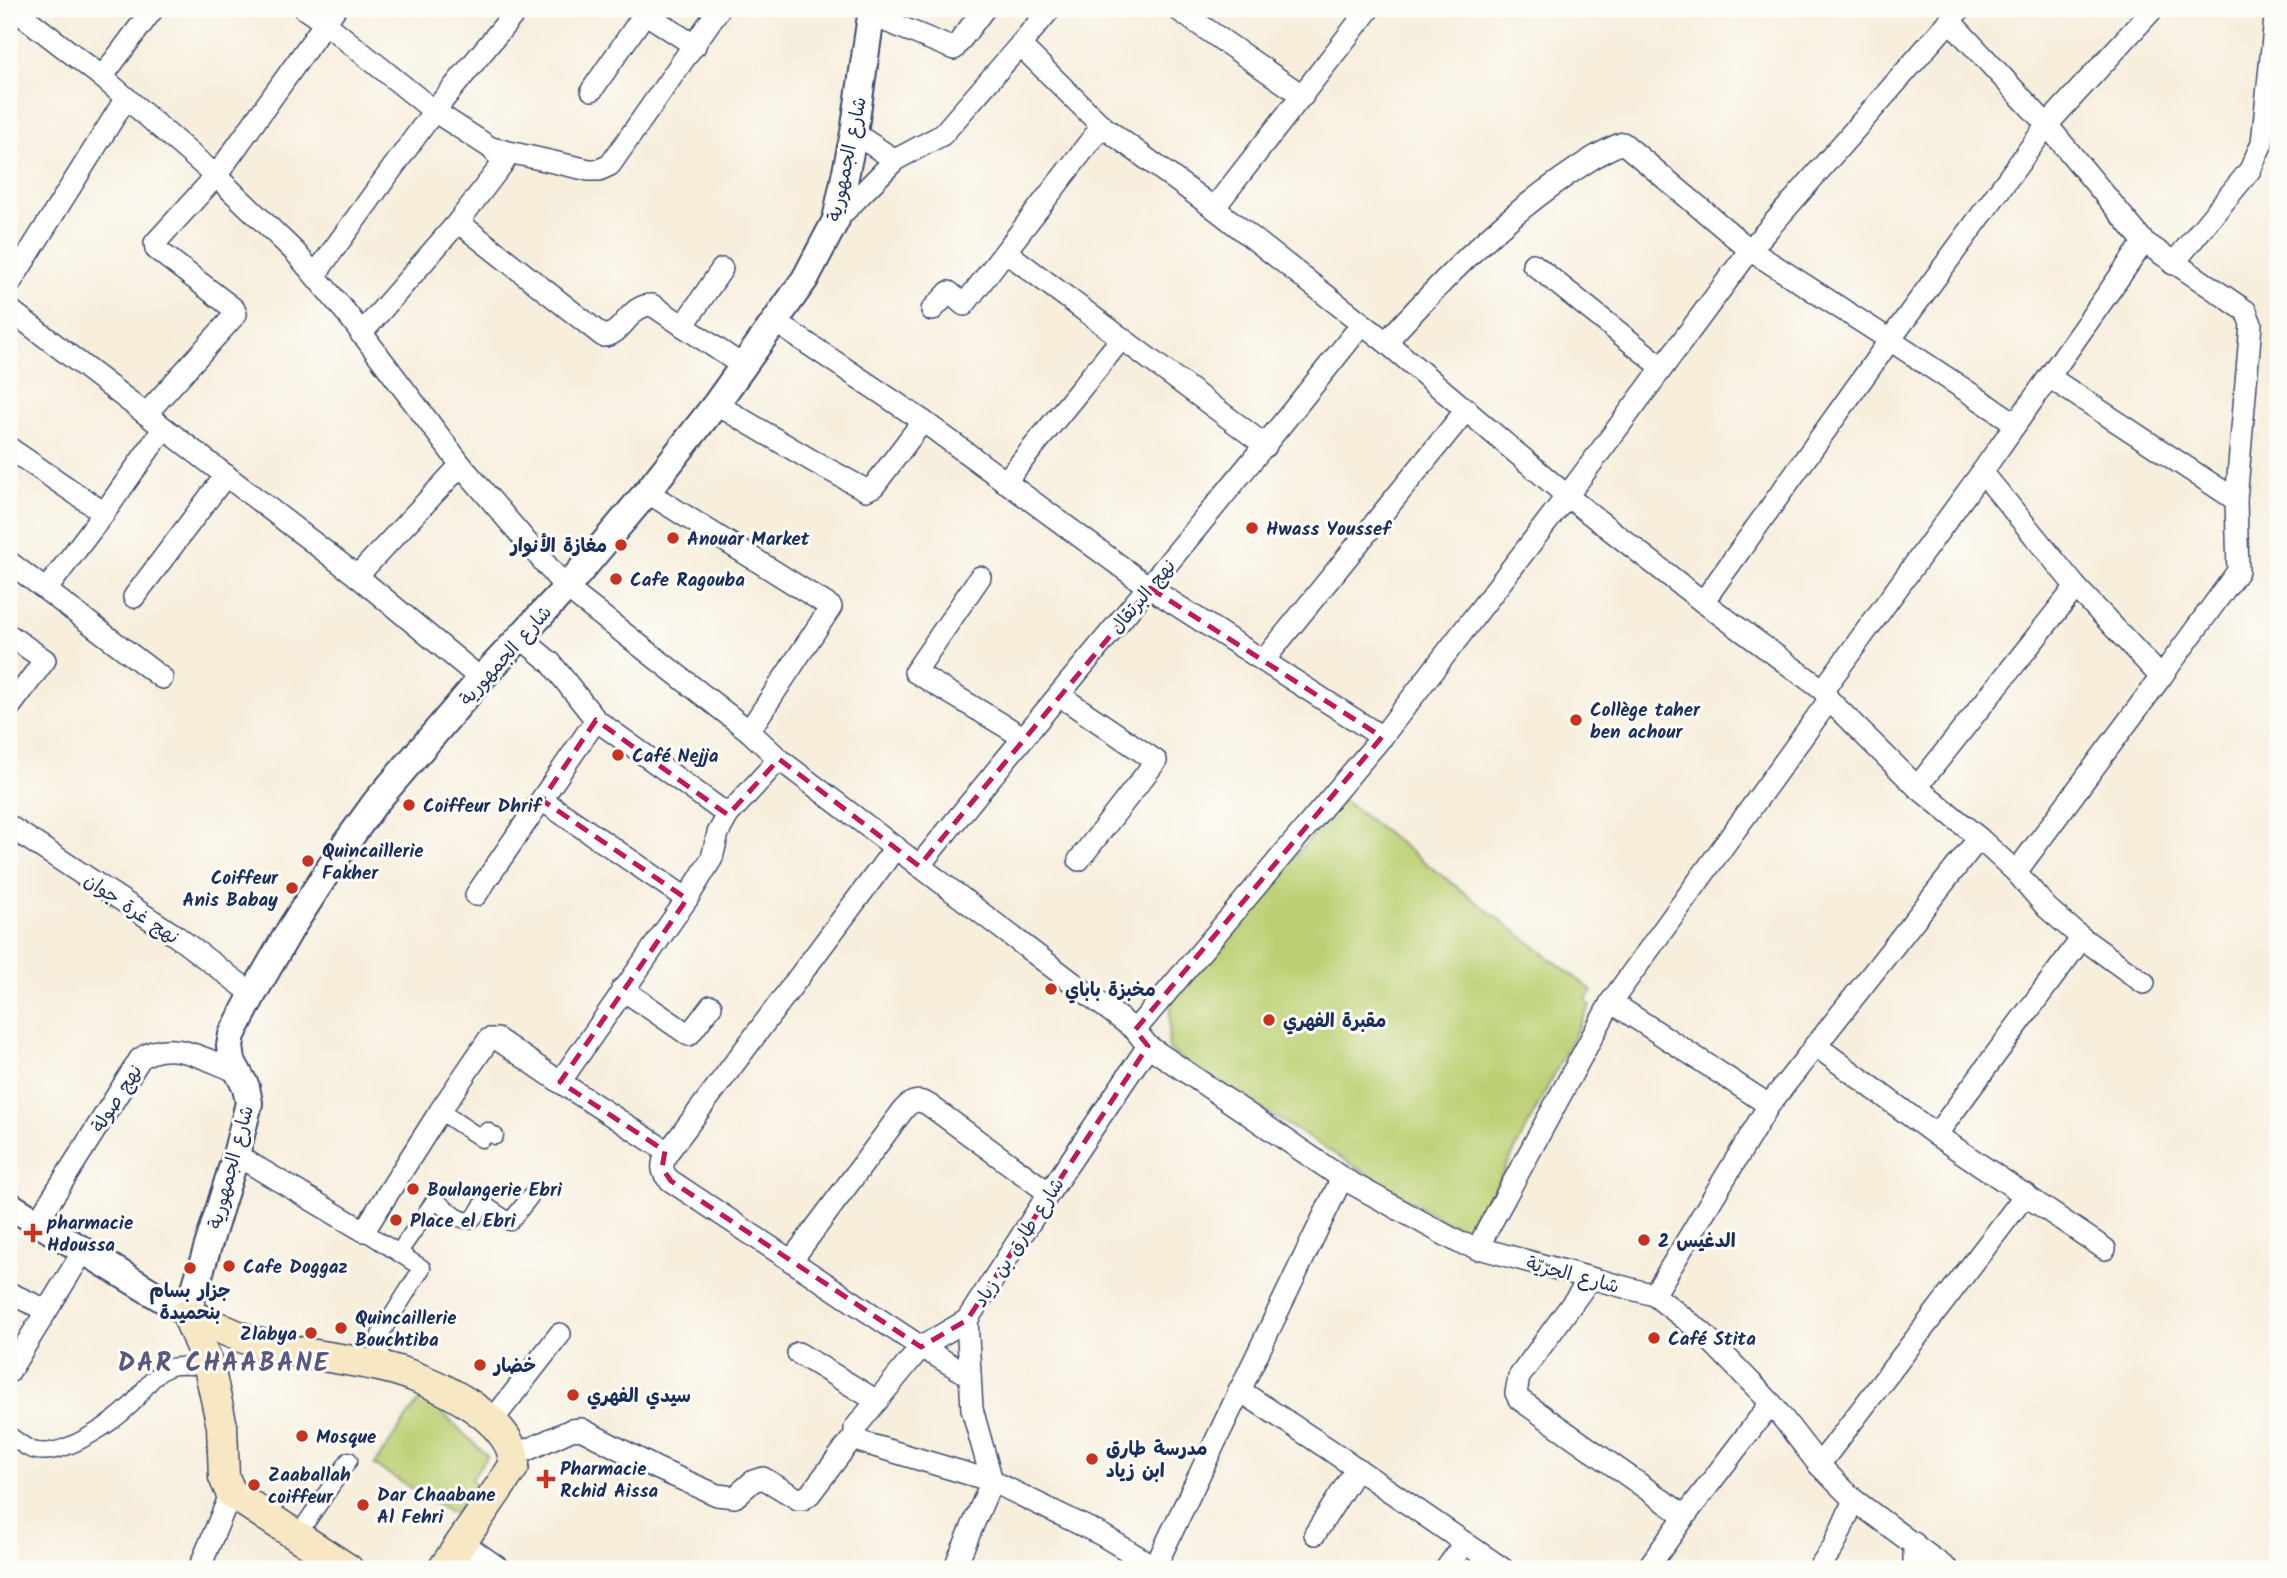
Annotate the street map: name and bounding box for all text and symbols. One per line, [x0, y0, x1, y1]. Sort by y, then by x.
street label: شارع الجمهورية [820, 94, 876, 225]
place label: Hwass Youssef [1266, 515, 1392, 545]
marker: Hwass Youssef [1244, 520, 1260, 536]
place label: Anouar Market [687, 525, 810, 555]
marker: Anouar Market [665, 530, 681, 546]
place label: مغازة الأنوار [509, 532, 607, 562]
marker: مغازة الأنوار [613, 537, 629, 553]
street label: نهج البرتقال [1103, 553, 1184, 641]
place label: Cafe Ragouba [630, 566, 745, 596]
marker: Cafe Ragouba [608, 571, 624, 587]
street label: شارع الجمهورية [453, 599, 560, 714]
place label: Collège taher ben achour [1590, 696, 1701, 748]
marker: Collège taher ben achour [1568, 712, 1584, 728]
place label: Café Nejja [632, 742, 719, 772]
marker: Café Nejja [610, 747, 626, 763]
place label: Coiffeur Dhrif [423, 792, 543, 822]
marker: Coiffeur Dhrif [401, 797, 417, 813]
place label: Quincaillerie Fakher [322, 837, 424, 889]
marker: Quincaillerie Fakher [300, 853, 316, 869]
place label: Coiffeur Anis Babay [182, 864, 279, 916]
street label: نهج غرة جوان [77, 867, 185, 953]
marker: Coiffeur Anis Babay [284, 880, 300, 896]
place label: مخبزة باباي [1065, 976, 1156, 1006]
marker: مخبزة باباي [1043, 981, 1059, 997]
place label: مقبرة الفهري [1283, 1007, 1386, 1037]
marker: مقبرة الفهري [1261, 1012, 1277, 1028]
street label: نهج صولة [84, 1059, 151, 1139]
street label: شارع الجمهورية [201, 1102, 263, 1233]
street label: شارع طارق بن زياد [966, 1172, 1073, 1314]
place label: Boulangerie Ebri [427, 1176, 563, 1206]
marker: Boulangerie Ebri [405, 1181, 421, 1197]
place label: Place el Ebri [410, 1207, 517, 1237]
place label: pharmacie Hdoussa [46, 1209, 133, 1261]
marker: Place el Ebri [388, 1212, 404, 1228]
marker: pharmacie Hdoussa [25, 1225, 41, 1241]
place label: الدغيس 2 [1658, 1227, 1736, 1257]
marker: الدغيس 2 [1636, 1232, 1652, 1248]
street label: شارع الحرّيّة [1523, 1249, 1622, 1303]
place label: Cafe Doggaz [243, 1253, 348, 1283]
marker: Cafe Doggaz [221, 1258, 237, 1274]
marker: جزار بسام بنحميدة [182, 1260, 198, 1276]
place label: جزار بسام بنحميدة [149, 1277, 231, 1329]
place label: Quincaillerie Bouchtiba [355, 1304, 457, 1356]
place label: Zlabya [240, 1320, 297, 1350]
marker: Quincaillerie Bouchtiba [333, 1320, 349, 1336]
marker: Zlabya [303, 1325, 319, 1341]
place label: Café Stita [1668, 1325, 1756, 1355]
marker: Café Stita [1646, 1330, 1662, 1346]
district label: DAR CHAABANE [118, 1343, 330, 1385]
place label: خضار [492, 1352, 536, 1382]
marker: خضار [472, 1357, 488, 1373]
place label: سيدي الفهري [587, 1382, 691, 1412]
marker: سيدي الفهري [565, 1387, 581, 1403]
place label: Mosque [316, 1423, 376, 1453]
marker: Mosque [294, 1428, 310, 1444]
place label: مدرسة طارق ابن زياد [1106, 1435, 1208, 1487]
marker: مدرسة طارق ابن زياد [1084, 1451, 1100, 1467]
place label: Pharmacie Rchid Aissa [560, 1455, 659, 1507]
place label: Zaaballah coiffeur [268, 1461, 351, 1513]
marker: Pharmacie Rchid Aissa [538, 1471, 554, 1487]
marker: Zaaballah coiffeur [246, 1477, 262, 1493]
place label: Dar Chaabane Al Fehri [377, 1481, 496, 1533]
marker: Dar Chaabane Al Fehri [355, 1497, 371, 1513]

